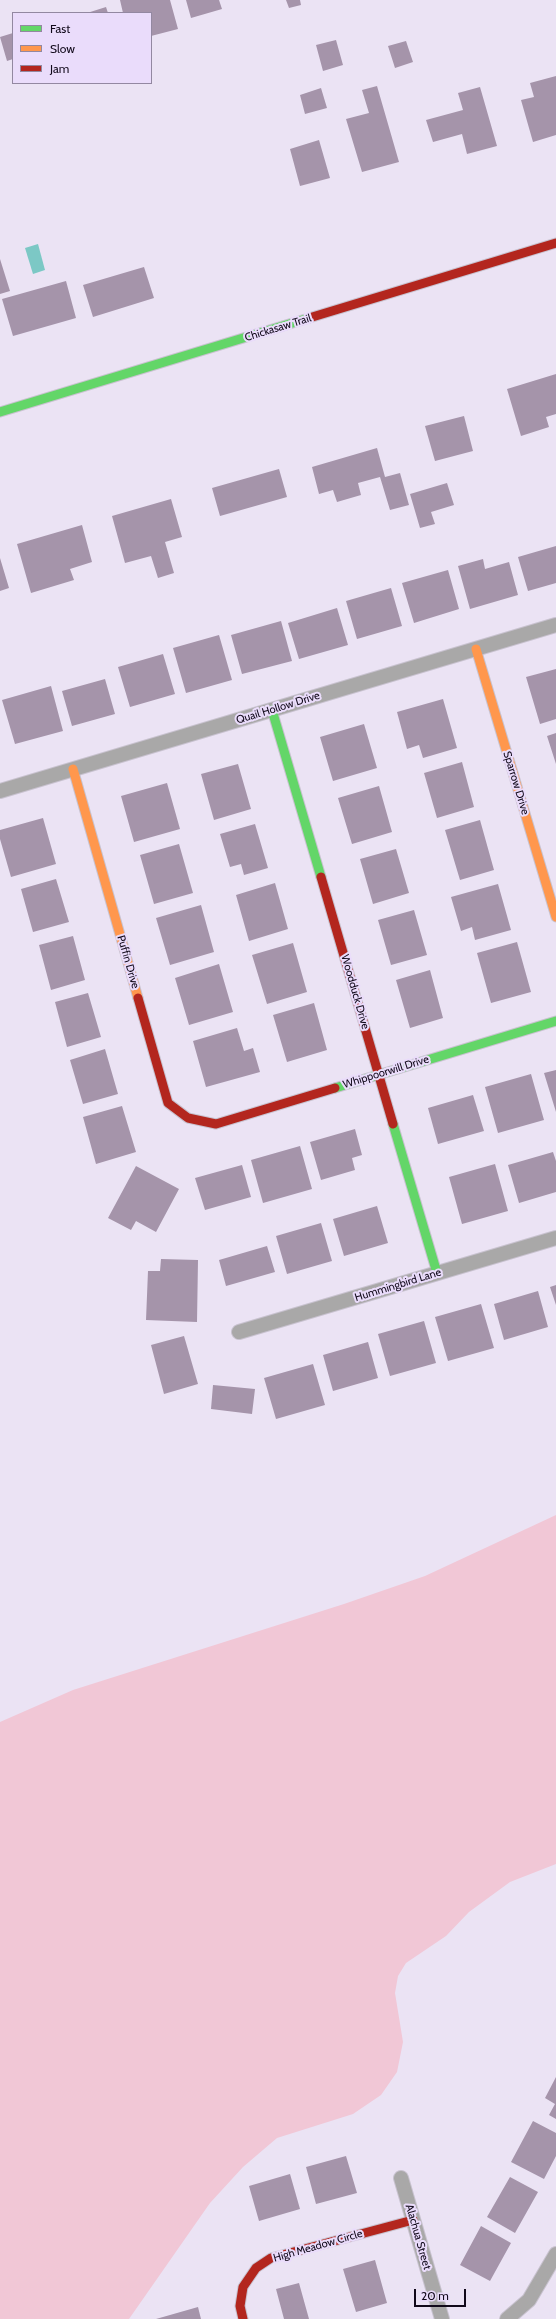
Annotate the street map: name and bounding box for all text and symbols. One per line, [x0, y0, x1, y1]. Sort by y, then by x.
legend [12, 12, 152, 84]
text: Fast [50, 21, 70, 36]
text: Slow [50, 41, 75, 56]
text: Jam [50, 61, 69, 76]
street label: Chickasaw Trail [243, 312, 313, 344]
street label: Quail Hollow Drive [235, 689, 321, 727]
street label: Sparrow Drive [500, 750, 532, 816]
street label: Puffin Drive [114, 934, 142, 990]
street label: Woodduck Drive [338, 953, 372, 1031]
street label: Whippoorwill Drive [341, 1053, 431, 1091]
street label: Hummingbird Lane [353, 1266, 443, 1304]
street label: Alachua Street [402, 2203, 434, 2271]
street label: High Meadow Circle [272, 2227, 364, 2265]
scale bar [416, 2281, 468, 2307]
text: 20 m [421, 2288, 449, 2303]

